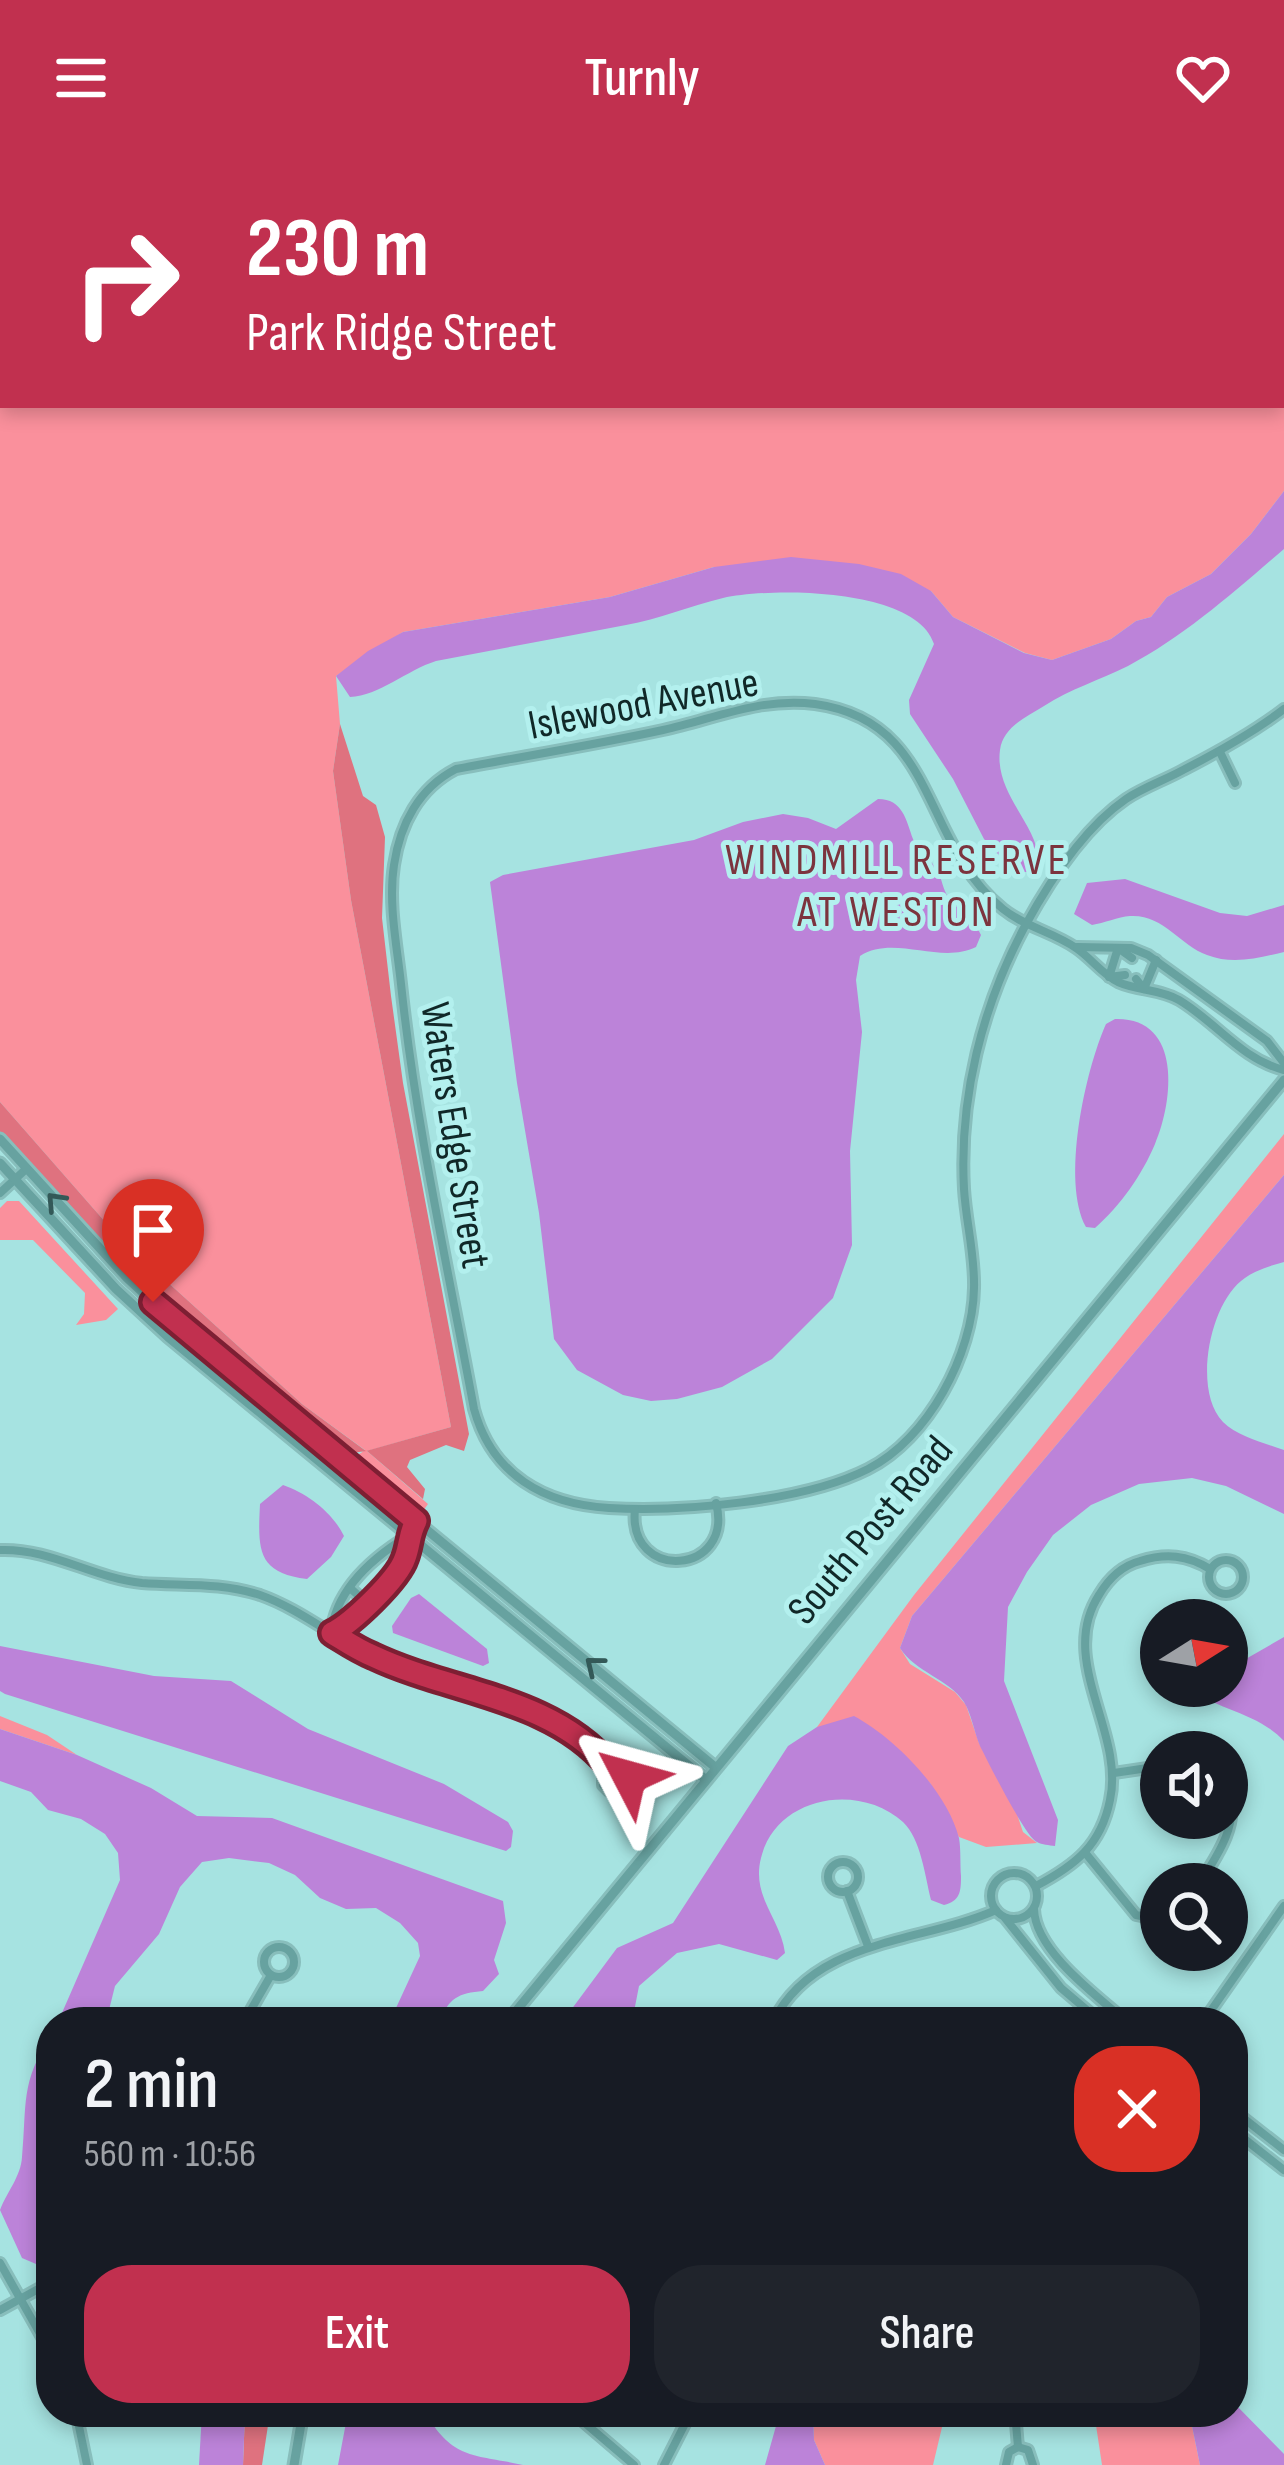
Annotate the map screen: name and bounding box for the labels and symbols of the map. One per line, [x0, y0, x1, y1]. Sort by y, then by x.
street label: Islewood Avenue [524, 657, 763, 752]
district label: WINDMILL RESERVE AT WESTON [725, 833, 1069, 940]
street label: Waters Edge Street [408, 999, 501, 1272]
pin [102, 1179, 204, 1302]
one-way arrow [47, 1193, 69, 1215]
street label: South Post Road [777, 1426, 964, 1635]
north arrow [1140, 1599, 1248, 1707]
one-way arrow [585, 1657, 607, 1679]
position arrow [566, 1714, 692, 1840]

